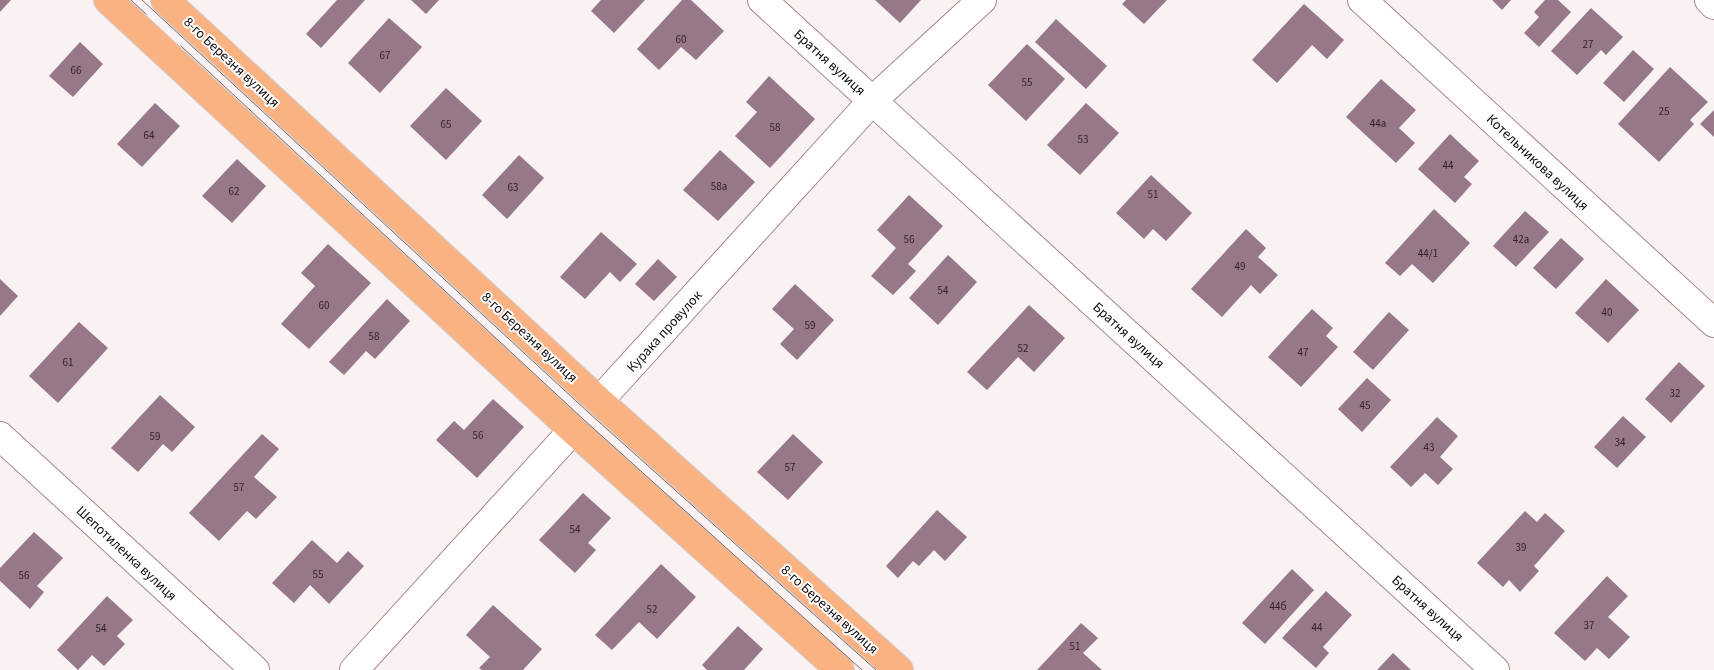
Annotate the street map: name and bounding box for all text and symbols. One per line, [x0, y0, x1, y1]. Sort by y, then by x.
street label: 8-го Березня вулиця [179, 13, 284, 113]
street label: Братня вулиця [789, 25, 870, 101]
house number: 60 [676, 32, 686, 47]
house number: 27 [1583, 37, 1593, 52]
house number: 67 [380, 48, 390, 63]
house number: 66 [71, 63, 82, 78]
house number: 55 [1022, 75, 1032, 90]
house number: 25 [1659, 104, 1669, 119]
street label: Котельникова вулиця [1482, 110, 1593, 216]
house number: 44а [1370, 116, 1386, 131]
house number: 65 [441, 117, 451, 132]
house number: 58 [770, 120, 781, 135]
house number: 64 [144, 128, 155, 143]
house number: 53 [1078, 132, 1088, 147]
house number: 44 [1443, 158, 1454, 173]
house number: 58а [711, 179, 727, 194]
house number: 63 [508, 180, 518, 195]
house number: 62 [229, 184, 239, 199]
house number: 51 [1148, 187, 1158, 202]
house number: 56 [904, 232, 915, 247]
house number: 42а [1513, 232, 1529, 247]
house number: 44/1 [1418, 246, 1438, 261]
house number: 49 [1235, 259, 1245, 274]
house number: 54 [938, 283, 949, 298]
street label: Курака провулок [622, 286, 707, 377]
street label: 8-го Березня вулиця [477, 288, 582, 388]
house number: 60 [319, 298, 329, 313]
street label: Братня вулиця [1088, 298, 1169, 374]
house number: 40 [1602, 305, 1612, 320]
house number: 59 [805, 318, 815, 333]
house number: 58 [369, 329, 380, 344]
house number: 52 [1018, 341, 1028, 356]
house number: 47 [1298, 345, 1308, 360]
house number: 61 [63, 355, 73, 370]
house number: 32 [1670, 386, 1680, 401]
house number: 45 [1360, 398, 1370, 413]
house number: 56 [473, 428, 484, 443]
house number: 59 [150, 429, 160, 444]
house number: 34 [1615, 435, 1626, 450]
house number: 43 [1424, 440, 1434, 455]
house number: 57 [785, 460, 795, 475]
house number: 57 [234, 480, 244, 495]
street label: Шепотиленка вулиця [71, 502, 181, 606]
house number: 54 [570, 522, 581, 537]
house number: 39 [1516, 540, 1526, 555]
street label: 8-го Березня вулиця [776, 561, 882, 659]
house number: 55 [313, 567, 323, 582]
house number: 56 [19, 568, 30, 583]
street label: Братня вулиця [1387, 571, 1468, 647]
house number: 44б [1270, 599, 1286, 614]
house number: 52 [647, 602, 657, 617]
house number: 37 [1584, 618, 1594, 633]
house number: 44 [1312, 620, 1323, 635]
house number: 54 [96, 621, 107, 636]
house number: 51 [1070, 639, 1080, 654]

